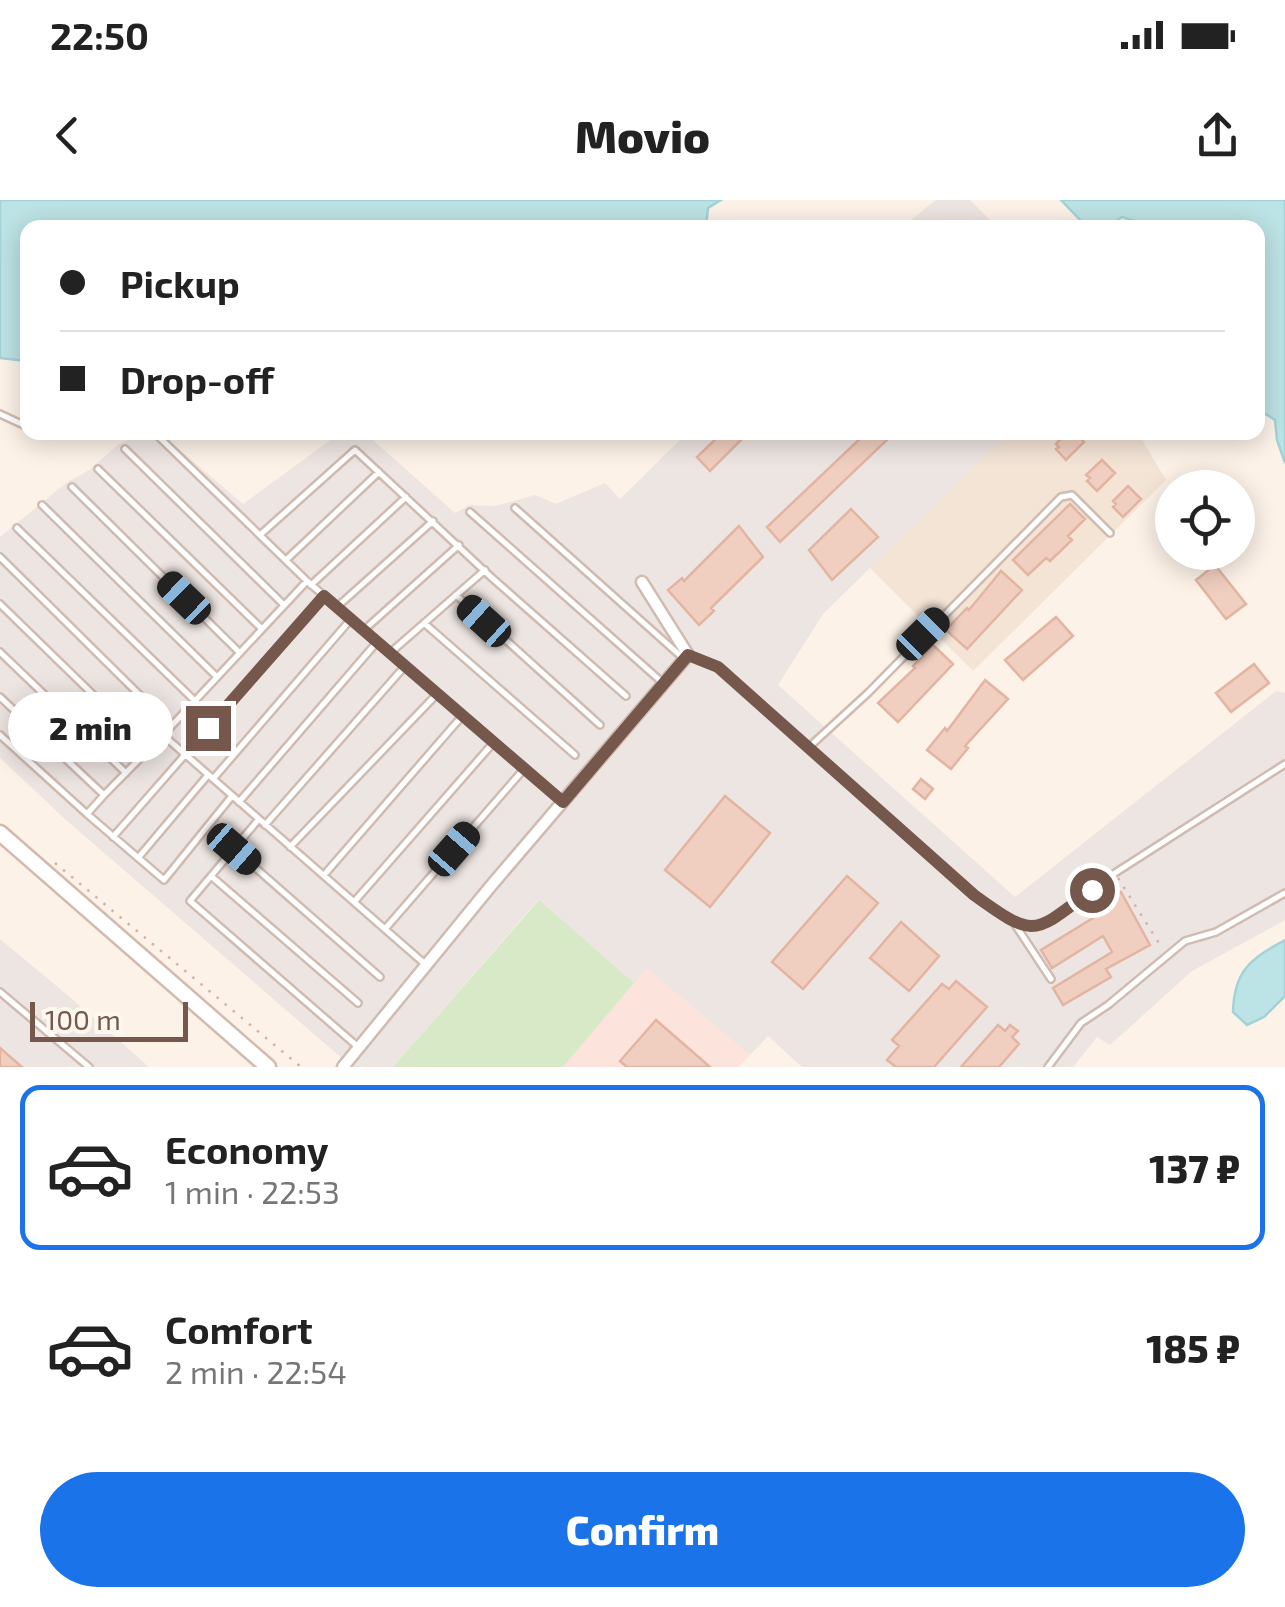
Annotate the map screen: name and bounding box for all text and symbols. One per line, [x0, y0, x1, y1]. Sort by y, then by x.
text: 22:50 [50, 12, 149, 58]
icon: back [40, 108, 95, 163]
text: Movio [575, 108, 710, 162]
icon: share [1190, 108, 1245, 163]
text: Pickup [120, 260, 240, 306]
text: Drop-off [120, 356, 274, 402]
map controls [1155, 470, 1255, 570]
button: locate [1155, 470, 1255, 570]
car [152, 566, 216, 630]
car [452, 590, 516, 652]
car [891, 602, 955, 666]
callout: 2 min [8, 693, 173, 763]
route end [186, 706, 231, 751]
text: 2 min [49, 708, 132, 746]
car [423, 817, 485, 881]
car [202, 818, 266, 880]
route start [1070, 868, 1115, 913]
scale bar [30, 997, 188, 1041]
text: 100 m [45, 1002, 121, 1036]
icon: car [45, 1123, 135, 1213]
text: Economy [165, 1126, 329, 1172]
text: 137 ₽ [1149, 1145, 1240, 1191]
text: 1 min · 22:53 [165, 1172, 340, 1210]
icon: car [45, 1303, 135, 1393]
text: Comfort [165, 1306, 313, 1352]
text: 185 ₽ [1146, 1325, 1240, 1371]
text: 2 min · 22:54 [165, 1352, 347, 1390]
button: Confirm [40, 1472, 1245, 1587]

